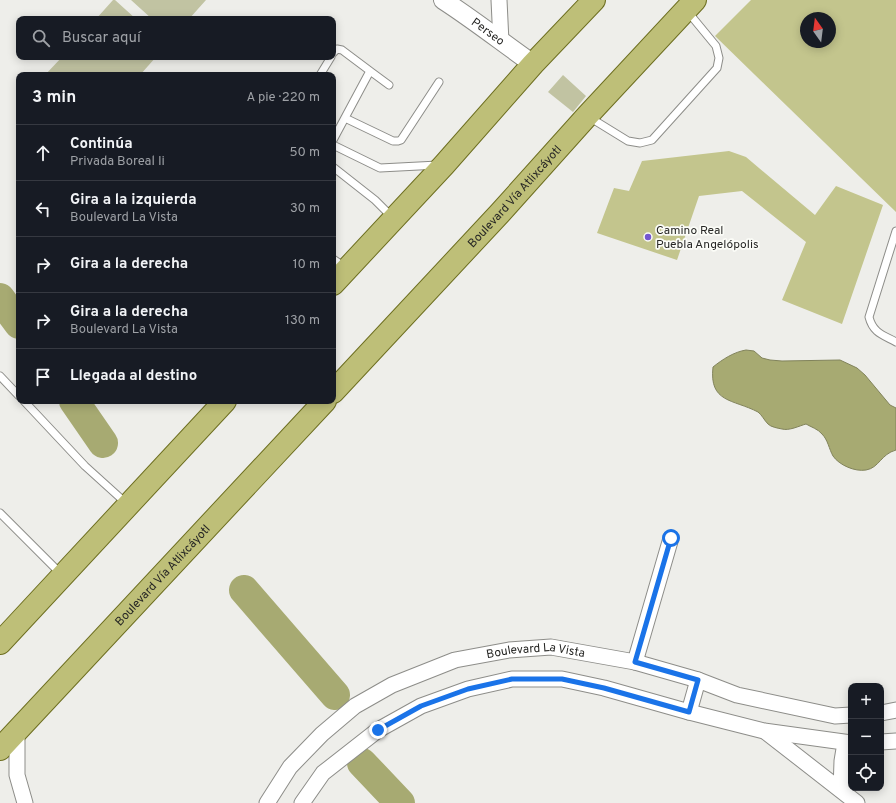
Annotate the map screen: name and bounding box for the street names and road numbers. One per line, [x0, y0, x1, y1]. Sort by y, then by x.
street label: Perseo [468, 15, 508, 50]
street label: Boulevard Vía Atlixcáyotl [465, 142, 566, 252]
street label: Boulevard Vía Atlixcáyotl [112, 522, 214, 630]
street label: Boulevard La Vista [485, 640, 586, 663]

